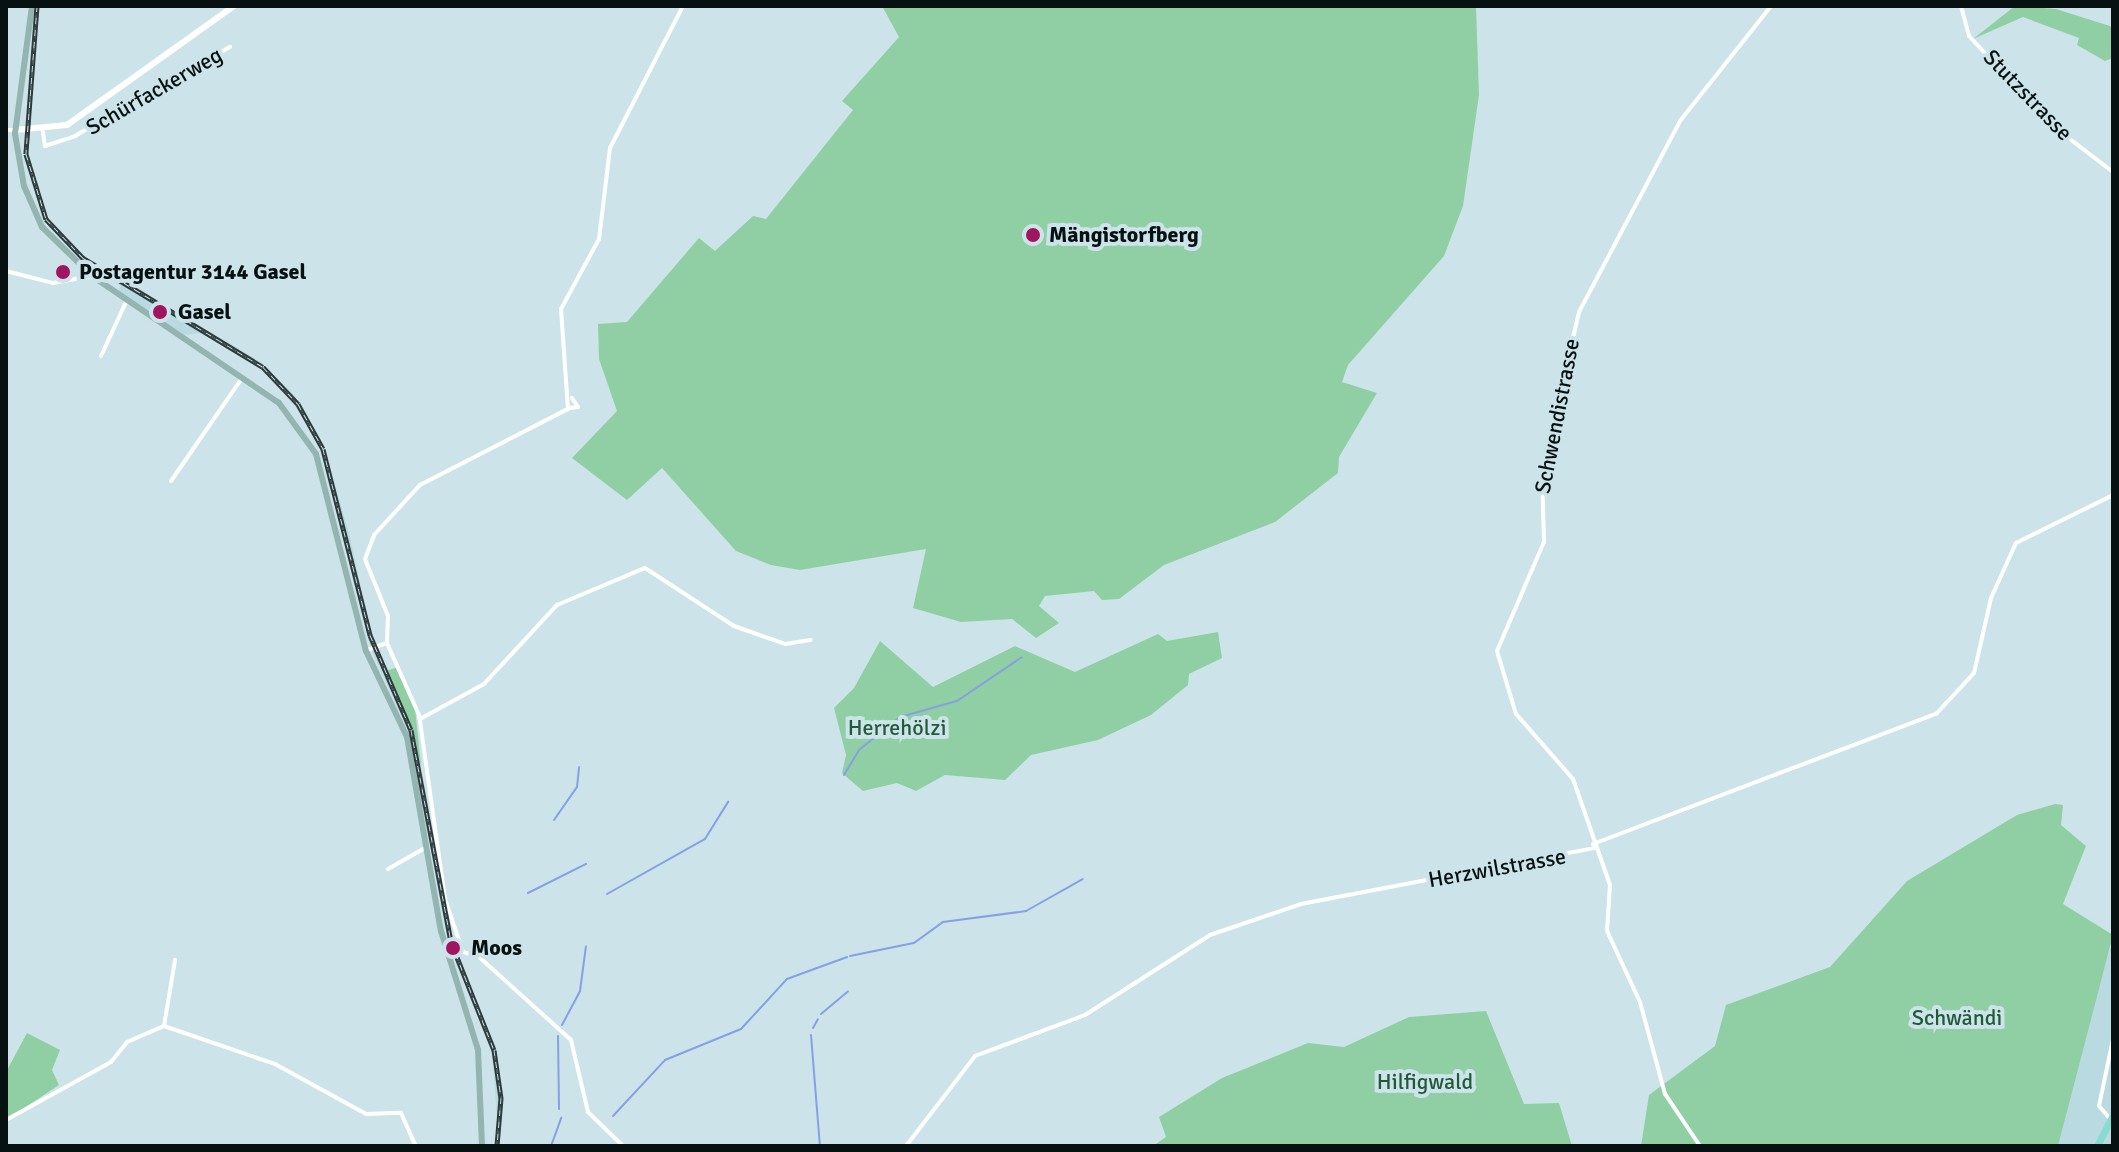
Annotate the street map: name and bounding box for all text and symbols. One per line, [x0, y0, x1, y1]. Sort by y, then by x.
street label: Schürfackerweg [81, 41, 227, 141]
street label: Stutzstrasse [1978, 44, 2078, 146]
place label: Mängistorfberg [1049, 222, 1199, 248]
marker: Mängistorfberg [1024, 226, 1042, 244]
place label: Postagentur 3144 Gasel [79, 259, 306, 285]
marker: Postagentur 3144 Gasel [54, 263, 72, 281]
place label: Gasel [178, 299, 231, 325]
marker: Gasel [149, 301, 171, 323]
street label: Schwendistrasse [1529, 336, 1585, 496]
park label: Herrehölzi [848, 715, 946, 741]
street label: Herzwilstrasse [1426, 843, 1568, 893]
place label: Moos [471, 935, 522, 961]
marker: Moos [442, 937, 464, 959]
park label: Schwändi [1912, 1005, 2002, 1031]
park label: Hilfigwald [1377, 1069, 1473, 1095]

